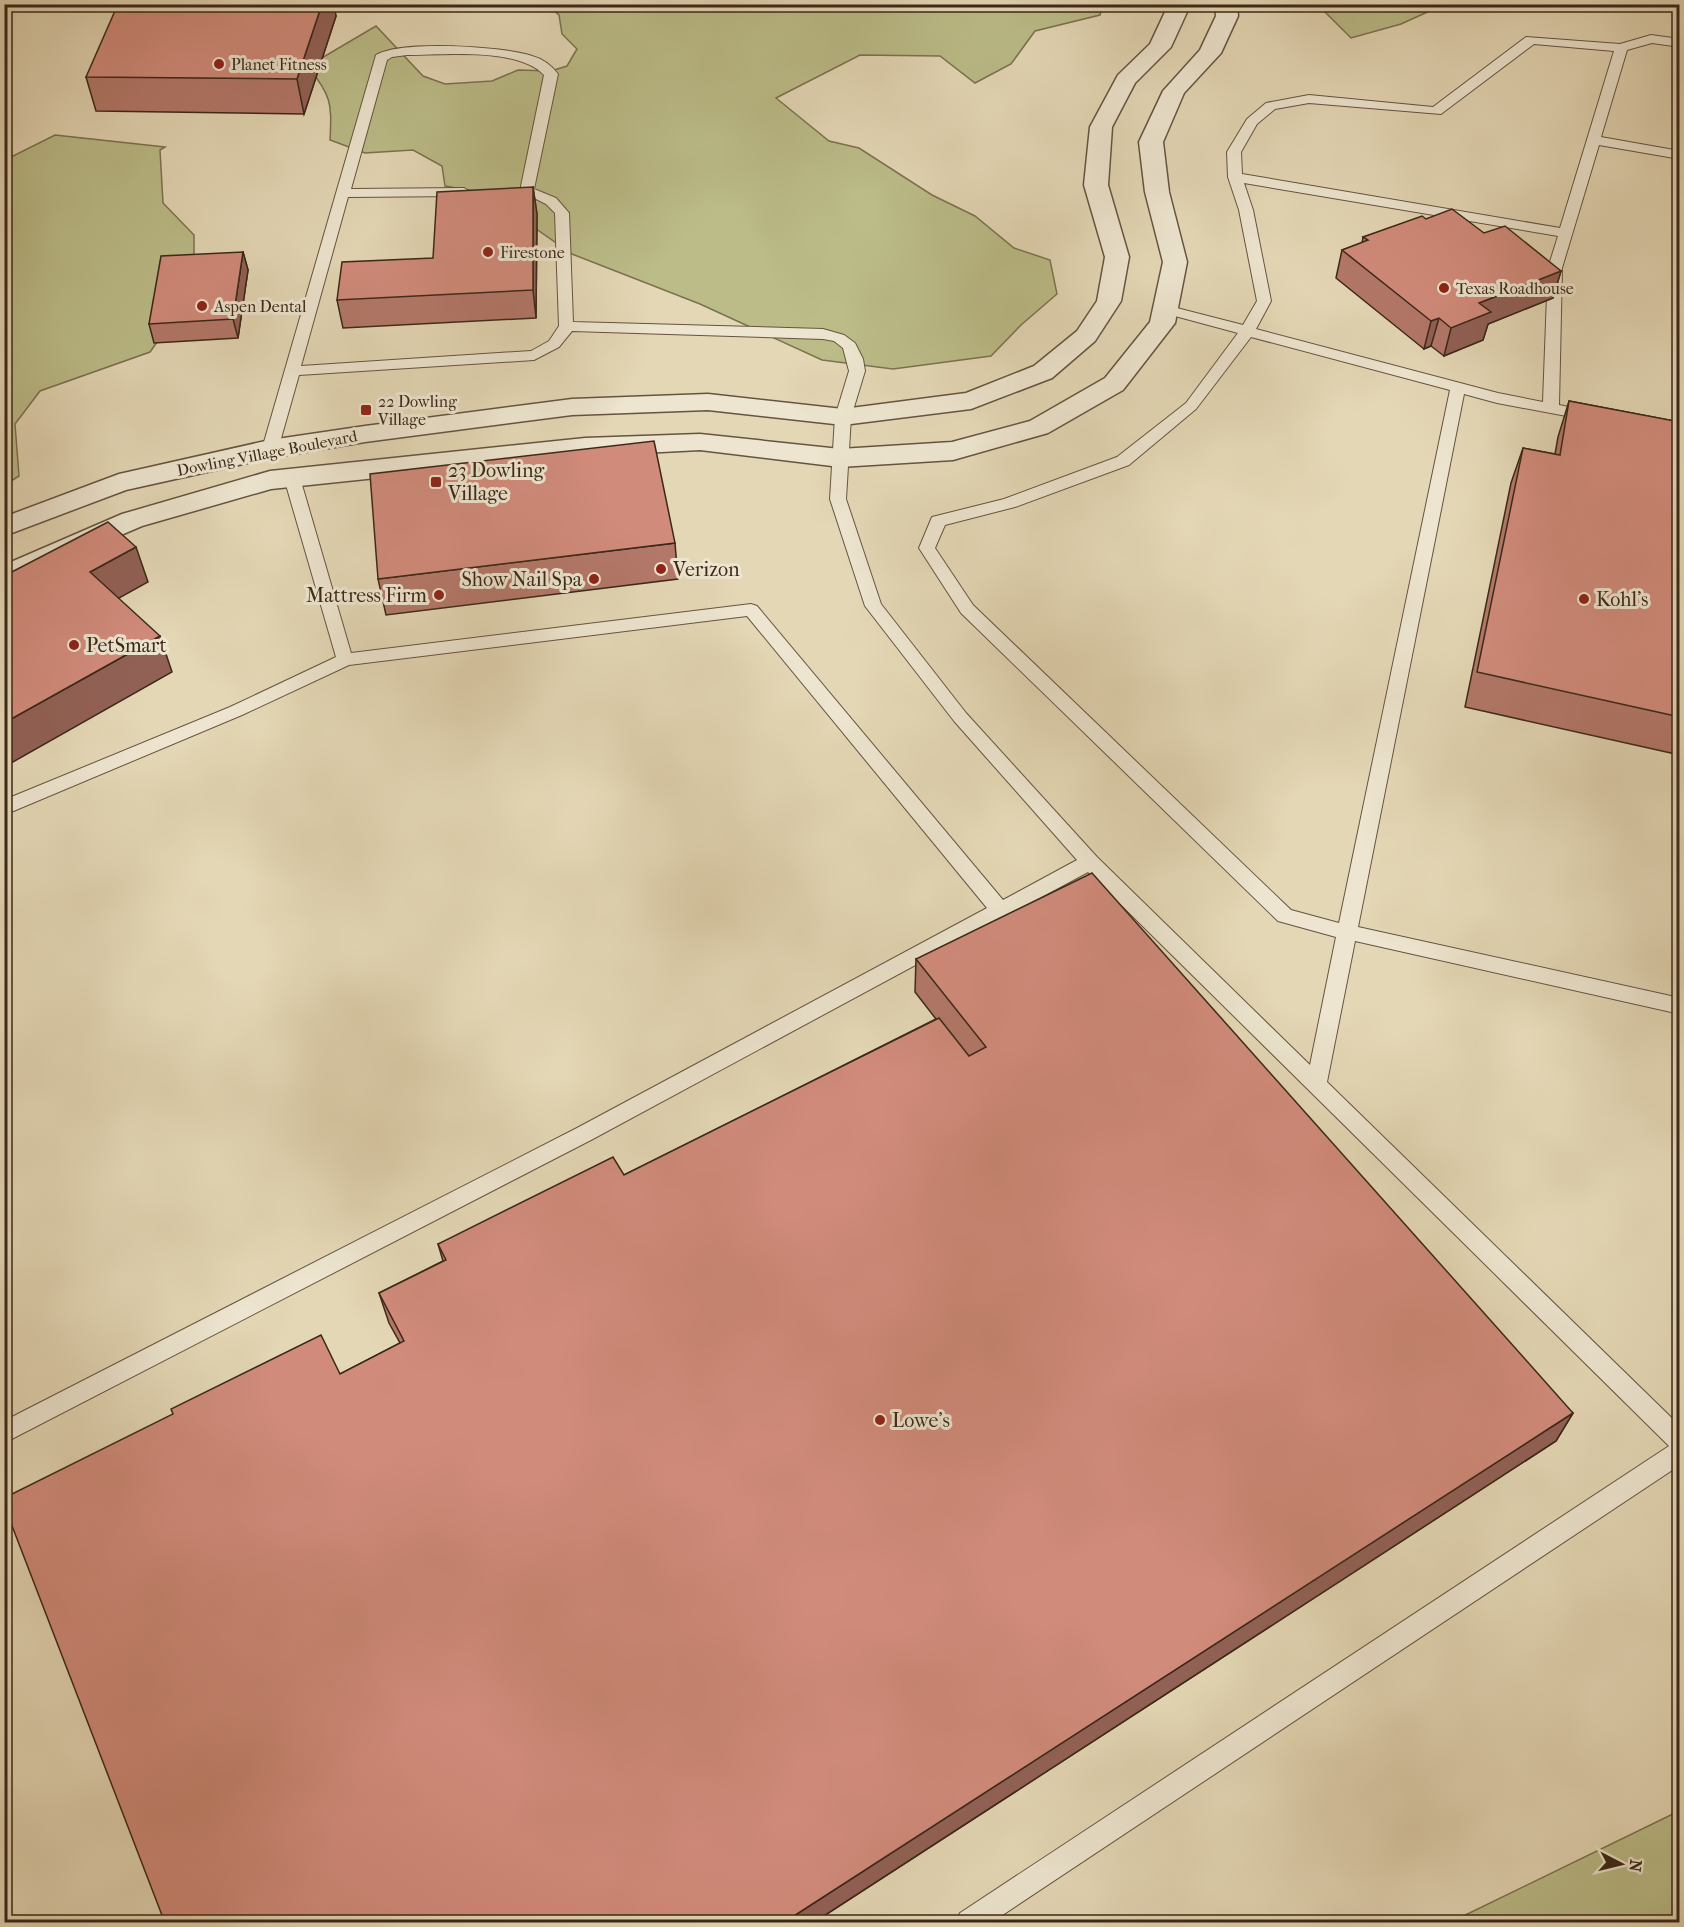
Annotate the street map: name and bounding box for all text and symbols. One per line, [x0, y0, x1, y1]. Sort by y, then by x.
place label: Planet Fitness [231, 55, 327, 74]
marker: Planet Fitness [212, 57, 226, 71]
place label: Firestone [500, 243, 565, 262]
marker: Firestone [481, 245, 495, 259]
place label: Texas Roadhouse [1456, 279, 1574, 298]
marker: Texas Roadhouse [1437, 281, 1451, 295]
place label: Aspen Dental [213, 297, 307, 316]
marker: Aspen Dental [195, 299, 209, 313]
place label: 22 Dowling Village [377, 392, 457, 429]
marker: 22 Dowling Village [359, 403, 373, 417]
street label: Dowling Village Boulevard [175, 426, 359, 480]
place label: 23 Dowling Village [447, 459, 545, 505]
marker: 23 Dowling Village [429, 475, 443, 489]
place label: Verizon [672, 558, 740, 581]
marker: Verizon [654, 562, 668, 576]
place label: Show Nail Spa [461, 568, 583, 591]
marker: Show Nail Spa [587, 572, 601, 586]
place label: Mattress Firm [306, 584, 427, 607]
marker: Mattress Firm [432, 588, 446, 602]
place label: Kohl's [1596, 588, 1648, 611]
marker: Kohl's [1577, 592, 1591, 606]
place label: PetSmart [86, 634, 167, 657]
marker: PetSmart [67, 638, 81, 652]
place label: Lowe's [892, 1409, 950, 1432]
marker: Lowe's [873, 1413, 887, 1427]
north arrow [1591, 1834, 1651, 1894]
text: N [1625, 1859, 1646, 1874]

